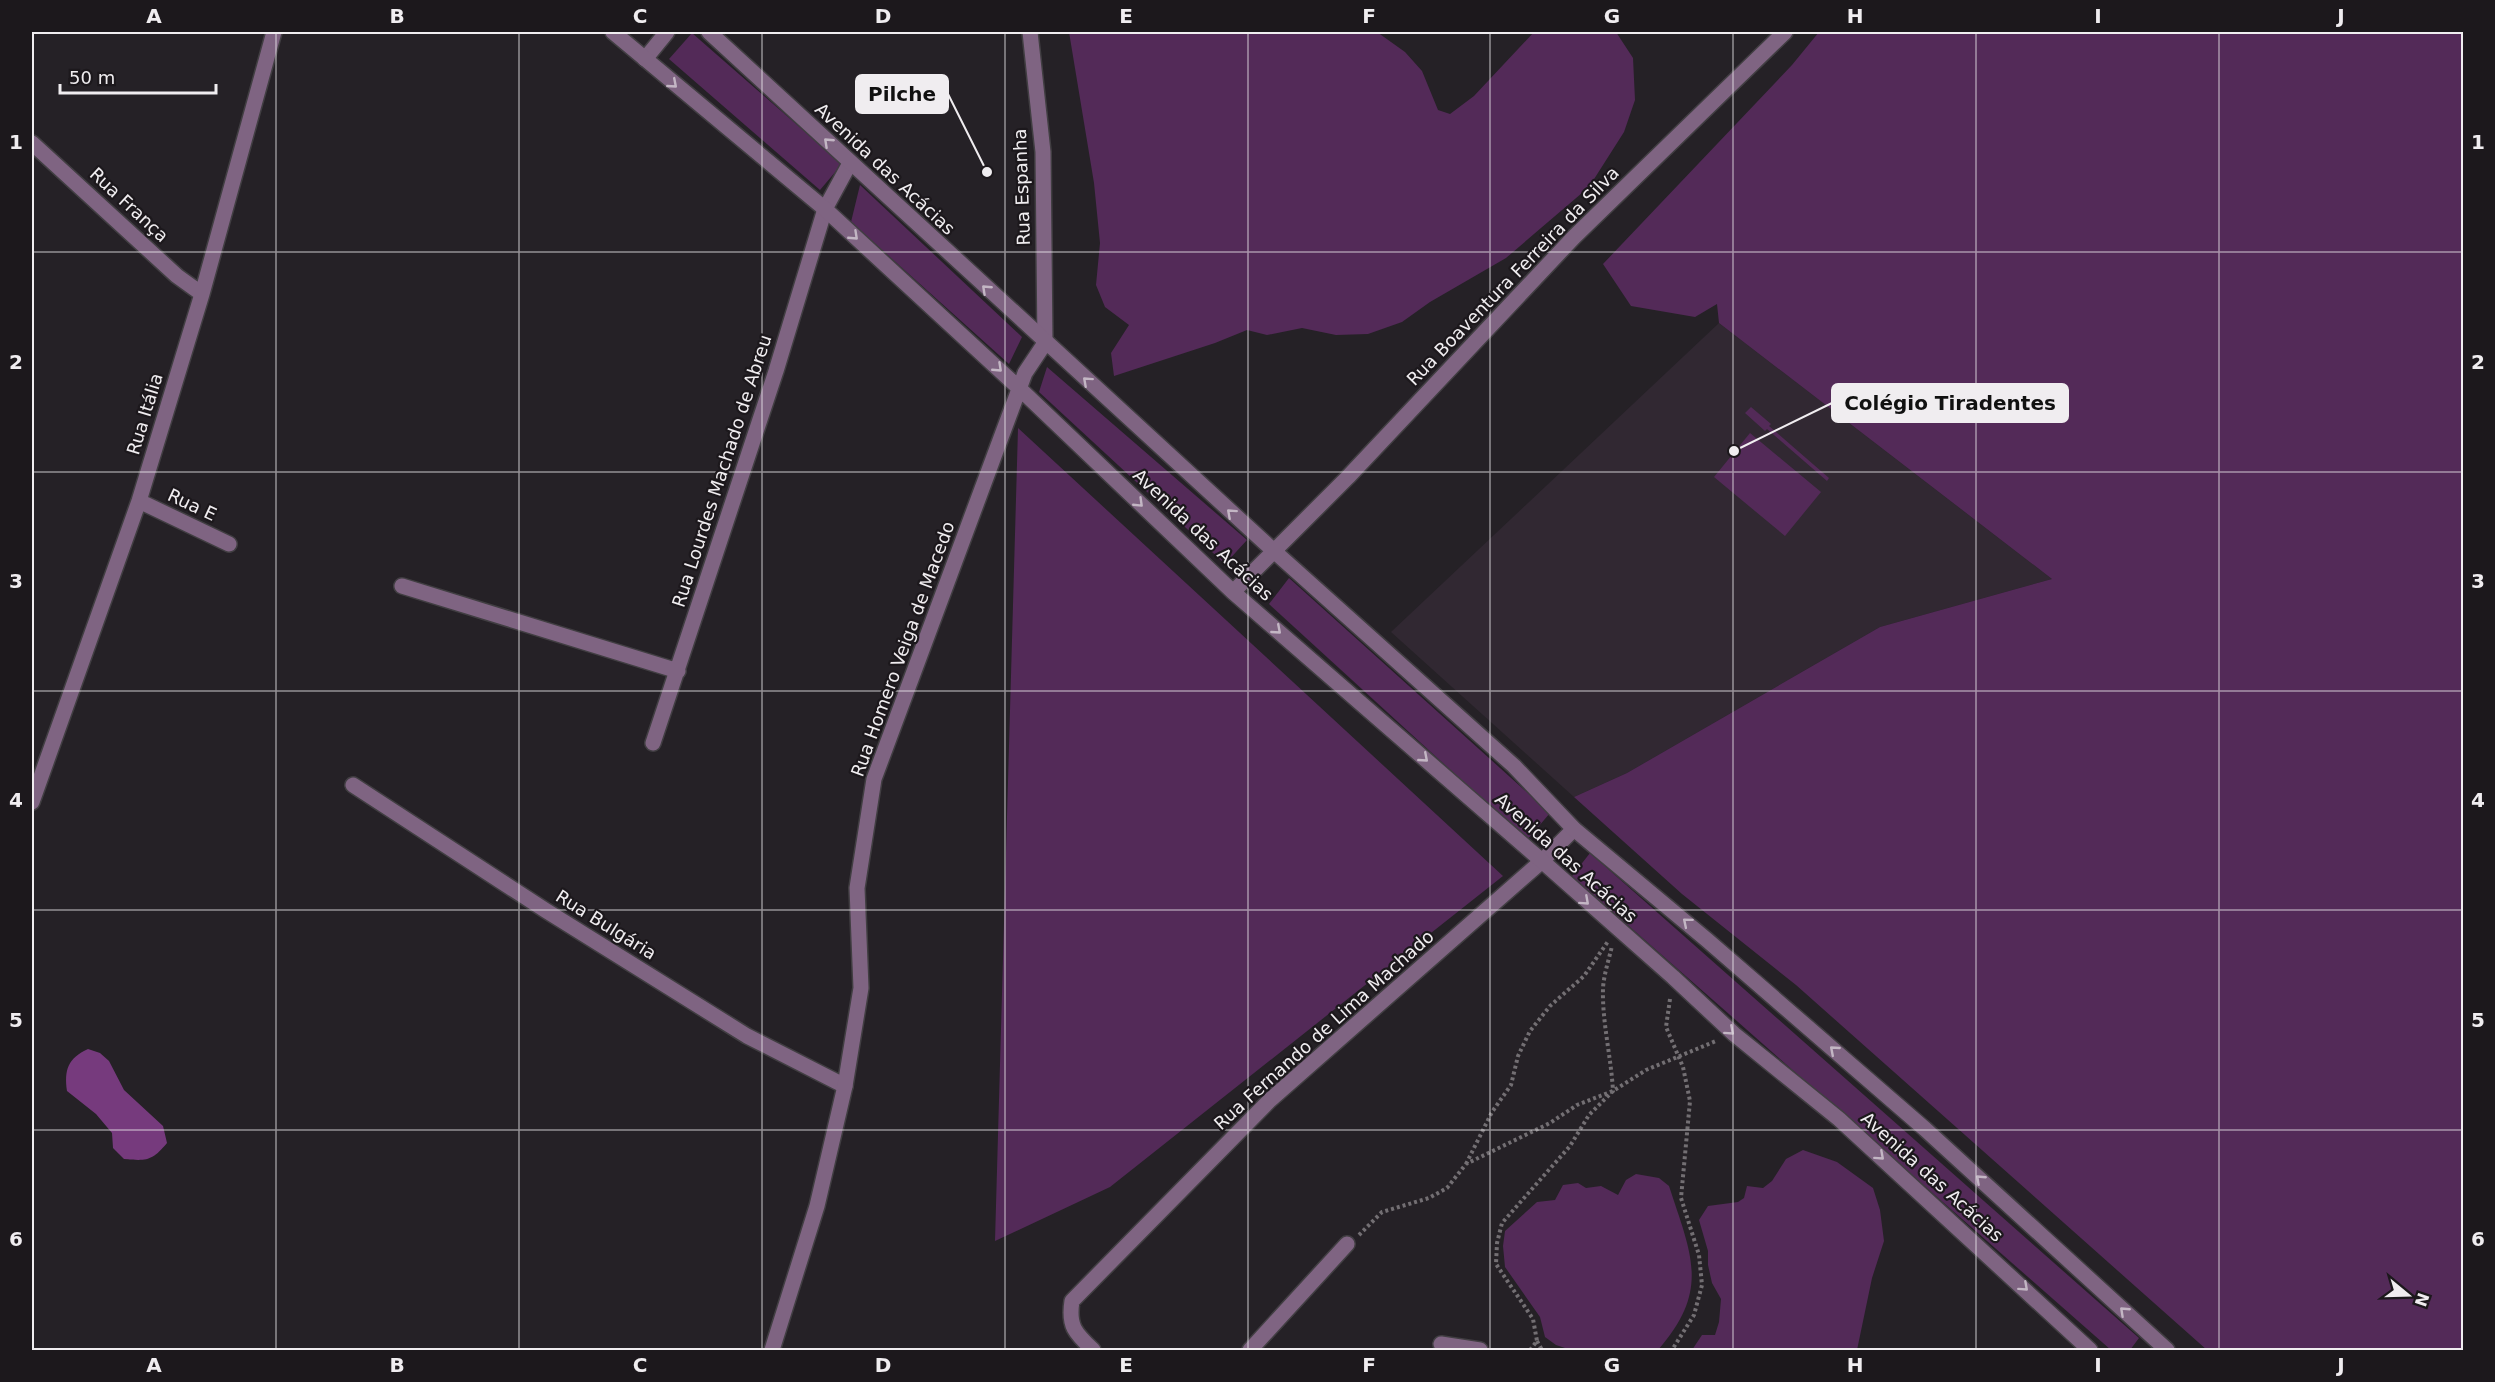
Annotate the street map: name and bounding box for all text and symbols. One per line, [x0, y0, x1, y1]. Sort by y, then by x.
text: A [146, 4, 162, 28]
text: B [389, 4, 405, 28]
text: C [633, 4, 647, 28]
text: D [875, 4, 891, 28]
text: E [1119, 4, 1133, 28]
text: F [1362, 4, 1376, 28]
text: G [1604, 4, 1620, 28]
text: H [1847, 4, 1863, 28]
text: I [2094, 4, 2102, 28]
text: J [2335, 4, 2345, 28]
scale bar [60, 57, 216, 95]
text: 50 m [69, 67, 115, 88]
callout: Pilche [856, 75, 948, 113]
one-way arrow [666, 76, 677, 87]
text: Pilche [868, 82, 936, 106]
street label: Avenida das Acácias [811, 98, 960, 239]
street label: Rua Espanha [1009, 128, 1034, 246]
text: 1 [9, 130, 23, 154]
text: 1 [2471, 130, 2485, 154]
one-way arrow [824, 138, 834, 149]
street label: Rua Boaventura Ferreira da Silva [1402, 162, 1623, 389]
street label: Rua França [86, 163, 173, 246]
one-way arrow [848, 229, 858, 240]
one-way arrow [983, 285, 993, 296]
street label: Rua Lourdes Machado de Abreu [667, 332, 776, 610]
text: 2 [9, 350, 23, 374]
text: 2 [2471, 350, 2485, 374]
one-way arrow [990, 361, 1001, 372]
street label: Rua Itália [122, 370, 167, 457]
one-way arrow [1084, 377, 1094, 388]
callout: Colégio Tiradentes [1832, 384, 2068, 422]
text: Colégio Tiradentes [1844, 391, 2056, 415]
street label: Avenida das Acácias [1129, 464, 1278, 605]
street label: Rua E [165, 484, 220, 525]
one-way arrow [1132, 495, 1143, 506]
one-way arrow [1228, 509, 1238, 520]
street label: Rua Homero Veiga de Macedo [846, 518, 959, 779]
text: 3 [9, 569, 23, 593]
text: 3 [2471, 569, 2485, 593]
one-way arrow [1270, 623, 1281, 634]
one-way arrow [1417, 751, 1428, 762]
text: 4 [9, 788, 23, 812]
street label: Avenida das Acácias [1491, 788, 1641, 927]
text: 4 [2471, 788, 2485, 812]
street label: Rua Bulgária [552, 885, 660, 964]
one-way arrow [1578, 893, 1589, 904]
one-way arrow [1683, 919, 1694, 930]
street label: Rua Fernando de Lima Machado [1210, 925, 1438, 1134]
text: 5 [9, 1008, 23, 1032]
text: 5 [2471, 1008, 2485, 1032]
one-way arrow [1724, 1024, 1734, 1035]
one-way arrow [1830, 1046, 1841, 1057]
street label: Avenida das Acácias [1857, 1107, 2007, 1246]
one-way arrow [1873, 1149, 1884, 1160]
one-way arrow [1976, 1175, 1987, 1186]
text: 6 [9, 1227, 23, 1251]
text: 6 [2471, 1227, 2485, 1251]
north arrow [2378, 1265, 2438, 1325]
one-way arrow [2017, 1280, 2028, 1291]
text: N [2411, 1290, 2433, 1309]
one-way arrow [2120, 1307, 2131, 1318]
text: A [146, 1353, 162, 1377]
text: B [389, 1353, 405, 1377]
text: C [633, 1353, 647, 1377]
text: D [875, 1353, 891, 1377]
text: E [1119, 1353, 1133, 1377]
text: F [1362, 1353, 1376, 1377]
text: G [1604, 1353, 1620, 1377]
text: H [1847, 1353, 1863, 1377]
text: I [2094, 1353, 2102, 1377]
text: J [2335, 1353, 2345, 1377]

